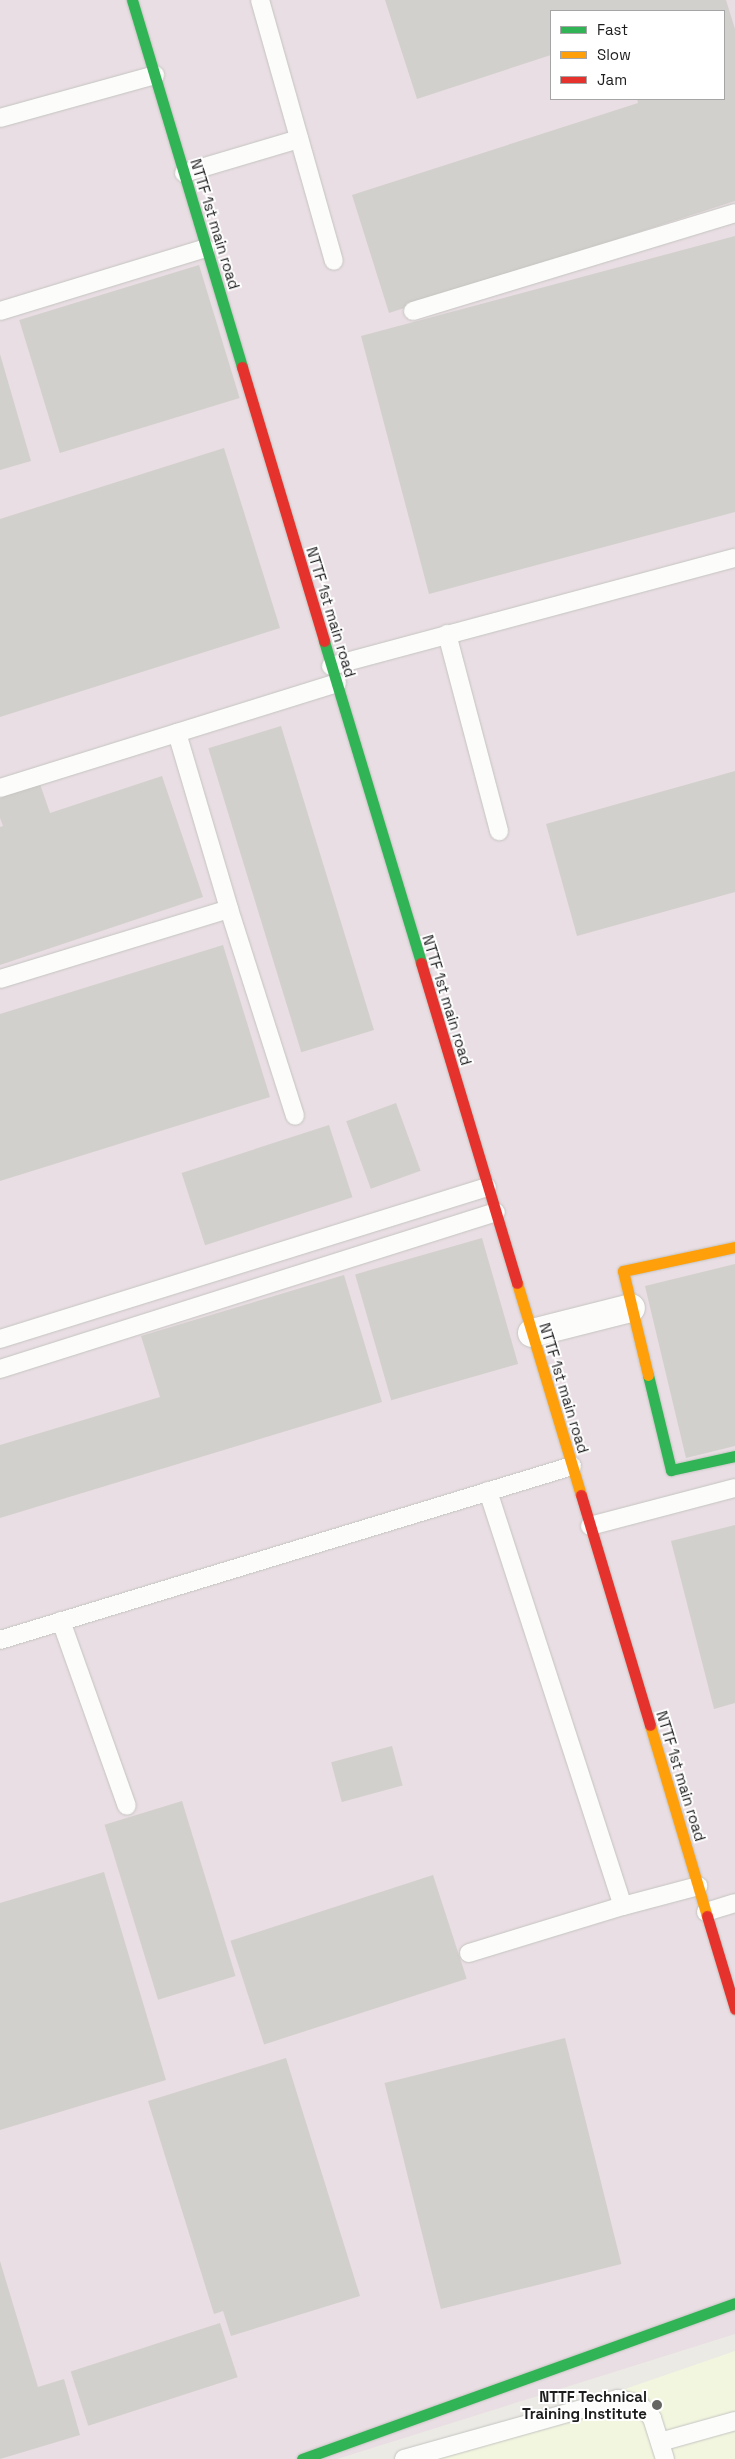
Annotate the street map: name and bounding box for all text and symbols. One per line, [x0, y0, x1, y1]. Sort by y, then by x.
legend [550, 10, 725, 100]
text: Fast [597, 20, 628, 39]
text: Slow [597, 45, 631, 64]
text: Jam [597, 70, 627, 89]
street label: NTTF 1st main road [187, 157, 243, 291]
street label: NTTF 1st main road [303, 545, 359, 679]
street label: NTTF 1st main road [419, 933, 475, 1067]
street label: NTTF 1st main road [536, 1321, 592, 1455]
street label: NTTF 1st main road [653, 1709, 709, 1843]
place label: NTTF Technical Training Institute [522, 2387, 647, 2422]
marker: NTTF Technical Training Institute [651, 2399, 663, 2411]

